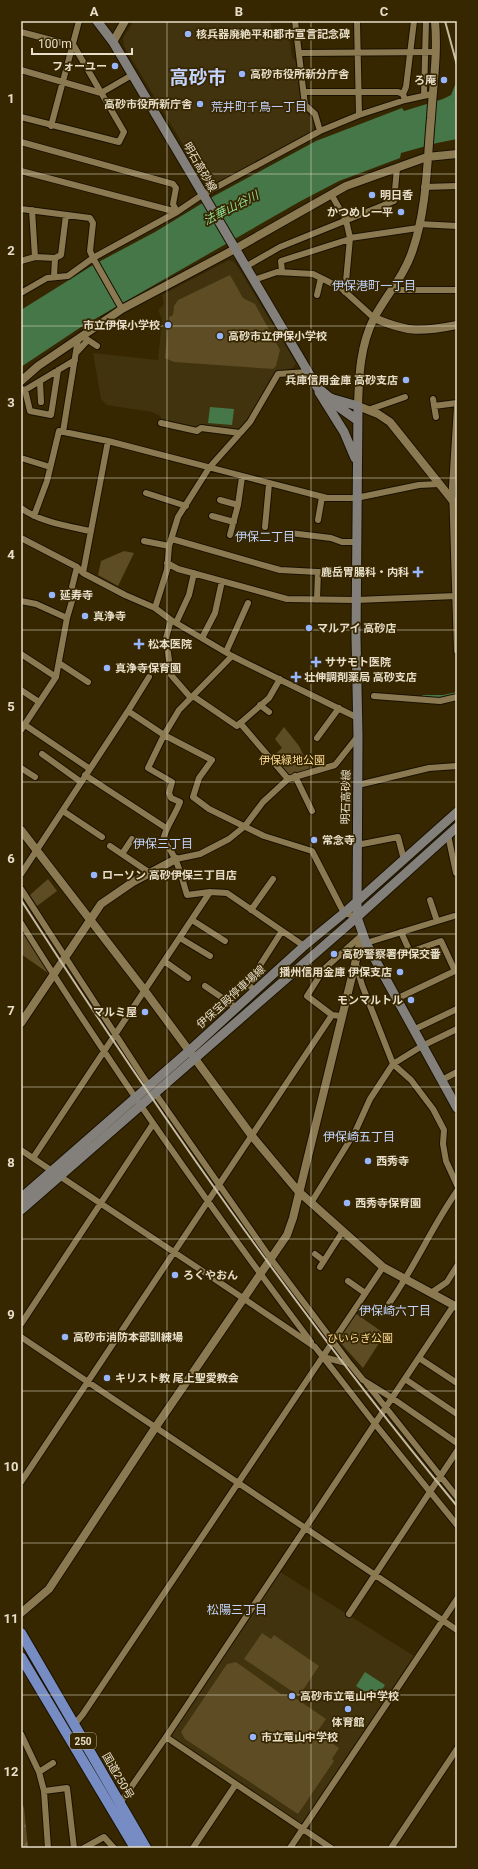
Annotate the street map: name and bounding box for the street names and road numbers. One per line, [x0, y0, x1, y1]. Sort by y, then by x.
street label: 明石高砂線 [181, 140, 219, 194]
street label: 明石高砂線 [339, 769, 353, 825]
street label: 伊保宝殿停車場線 [194, 963, 268, 1031]
road number: 250 [70, 1733, 96, 1749]
street label: 国道250号 [99, 1750, 137, 1802]

